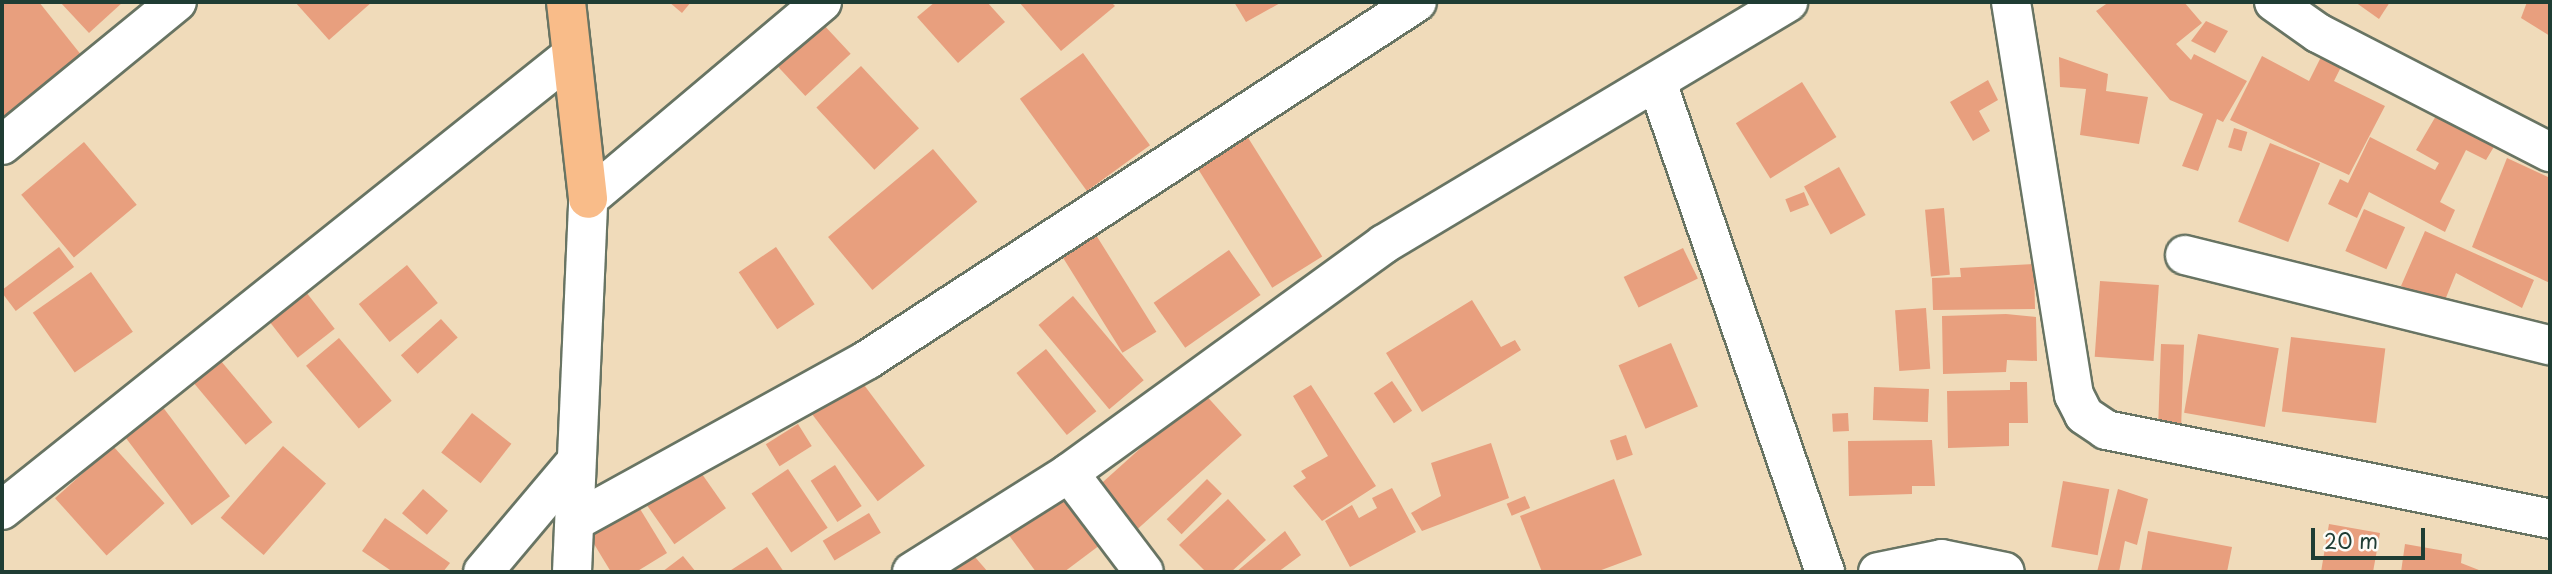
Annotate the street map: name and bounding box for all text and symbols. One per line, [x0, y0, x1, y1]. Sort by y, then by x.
scale bar [2314, 514, 2428, 558]
text: 20 m [2324, 524, 2378, 556]

